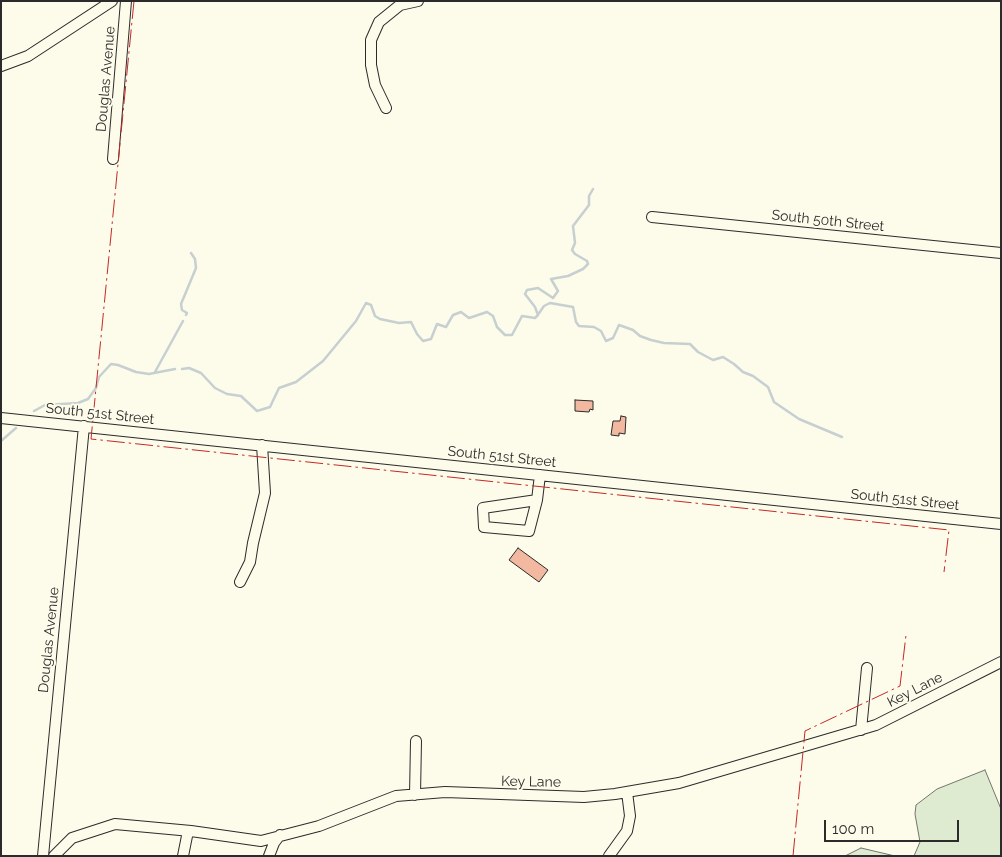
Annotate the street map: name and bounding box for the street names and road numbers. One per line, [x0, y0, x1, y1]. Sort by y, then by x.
street label: Douglas Avenue [93, 25, 119, 133]
street label: South 50th Street [771, 207, 885, 235]
street label: South 51st Street [45, 400, 155, 428]
street label: South 51st Street [447, 443, 557, 471]
street label: South 51st Street [850, 486, 960, 514]
street label: Douglas Avenue [35, 586, 63, 694]
street label: Key Lane [884, 669, 946, 711]
street label: Key Lane [501, 773, 561, 791]

